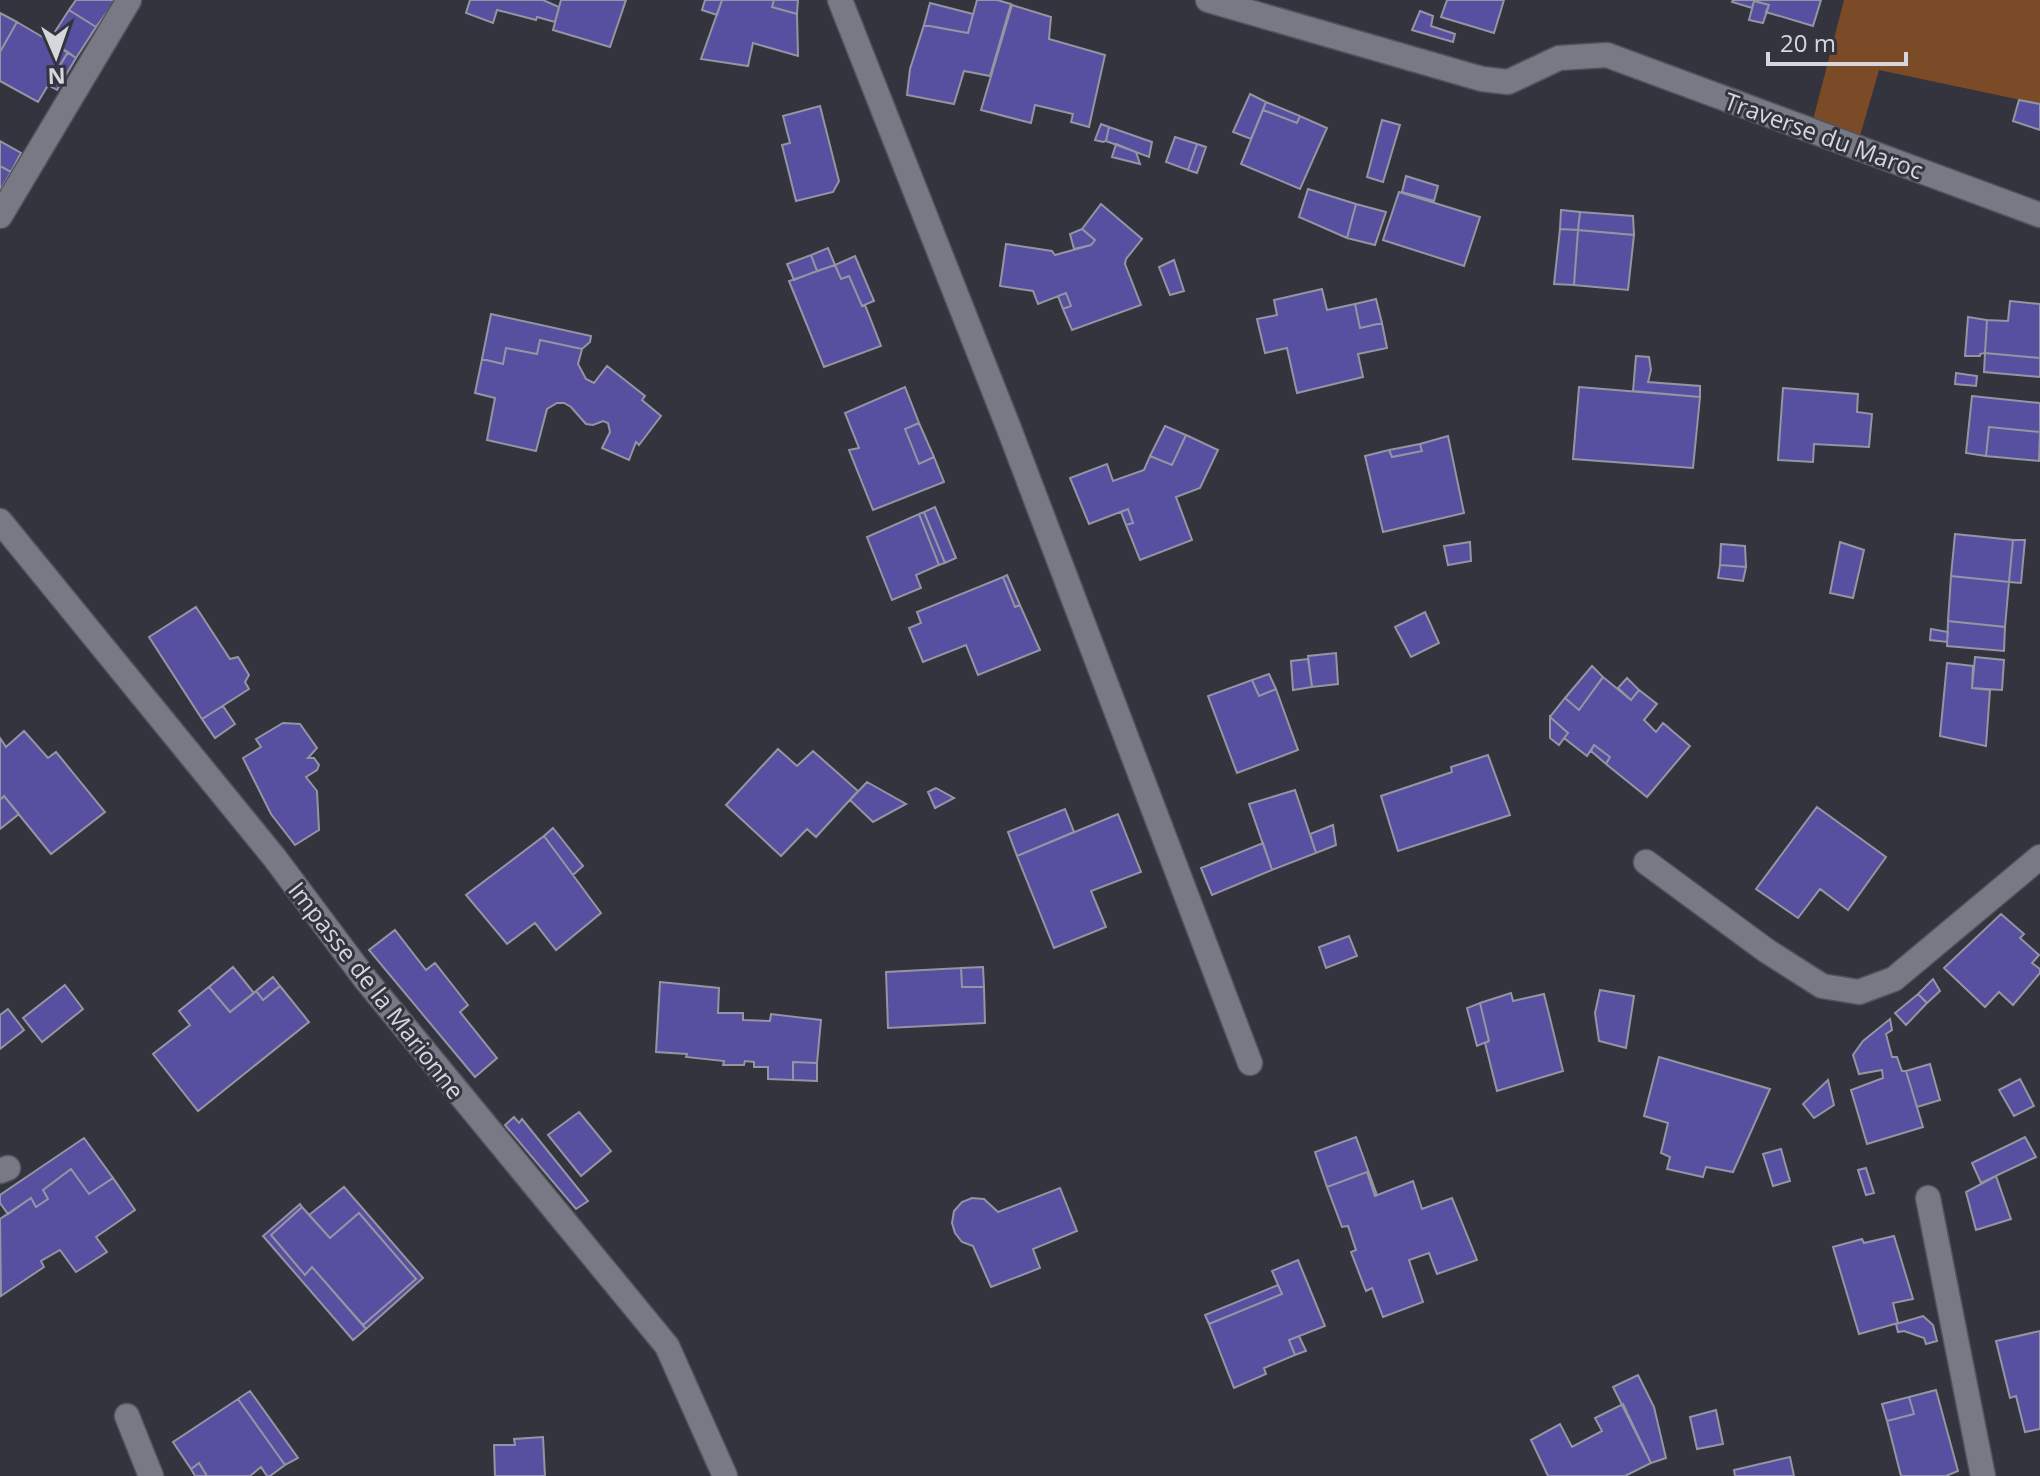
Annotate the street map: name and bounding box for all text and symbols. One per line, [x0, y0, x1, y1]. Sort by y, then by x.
north arrow [16, 16, 96, 96]
scale bar [1768, 16, 1906, 66]
text: 20 m [1780, 26, 1836, 59]
text: N [47, 62, 66, 92]
street label: Traverse du Maroc [1720, 84, 1928, 186]
street label: Impasse de la Marionne [282, 874, 472, 1106]

